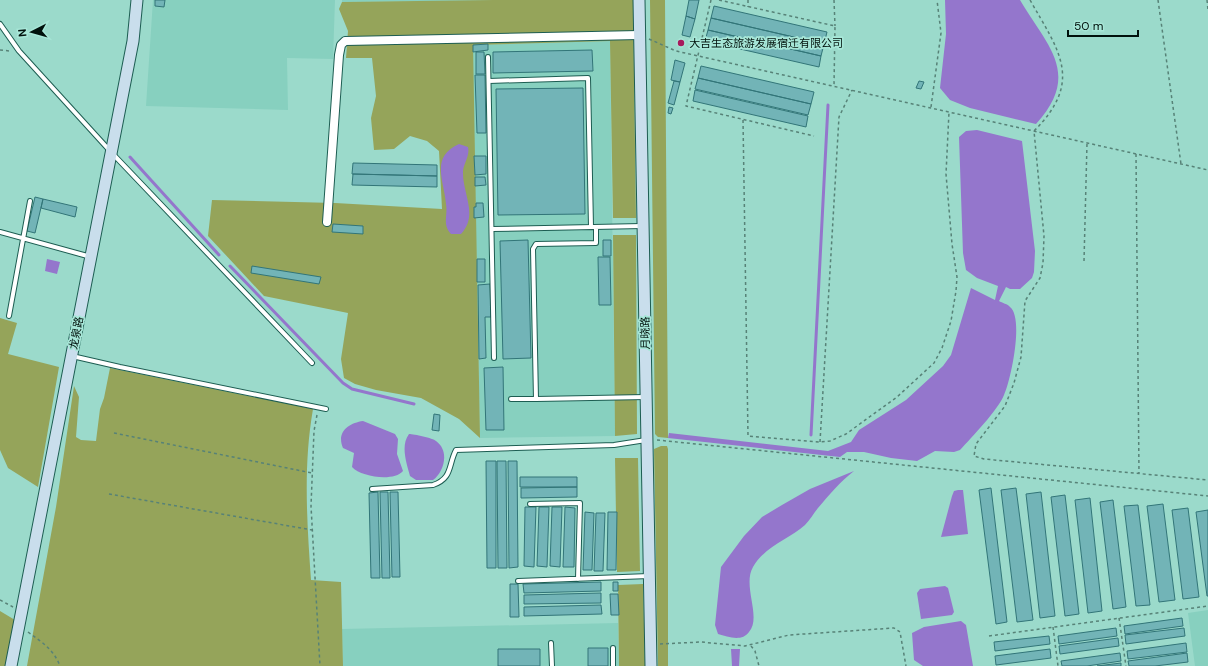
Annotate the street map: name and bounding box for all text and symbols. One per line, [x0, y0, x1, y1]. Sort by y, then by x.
north arrow [12, 12, 52, 52]
scale bar [1068, 12, 1138, 38]
text: 50 m [1074, 18, 1103, 34]
text: N [15, 28, 29, 38]
place label: 大吉生态旅游发展宿迁有限公司 [689, 36, 843, 50]
marker: 大吉生态旅游发展宿迁有限公司 [676, 38, 686, 48]
street label: 龙泉路 [66, 315, 86, 351]
street label: 月晓路 [638, 316, 652, 350]

